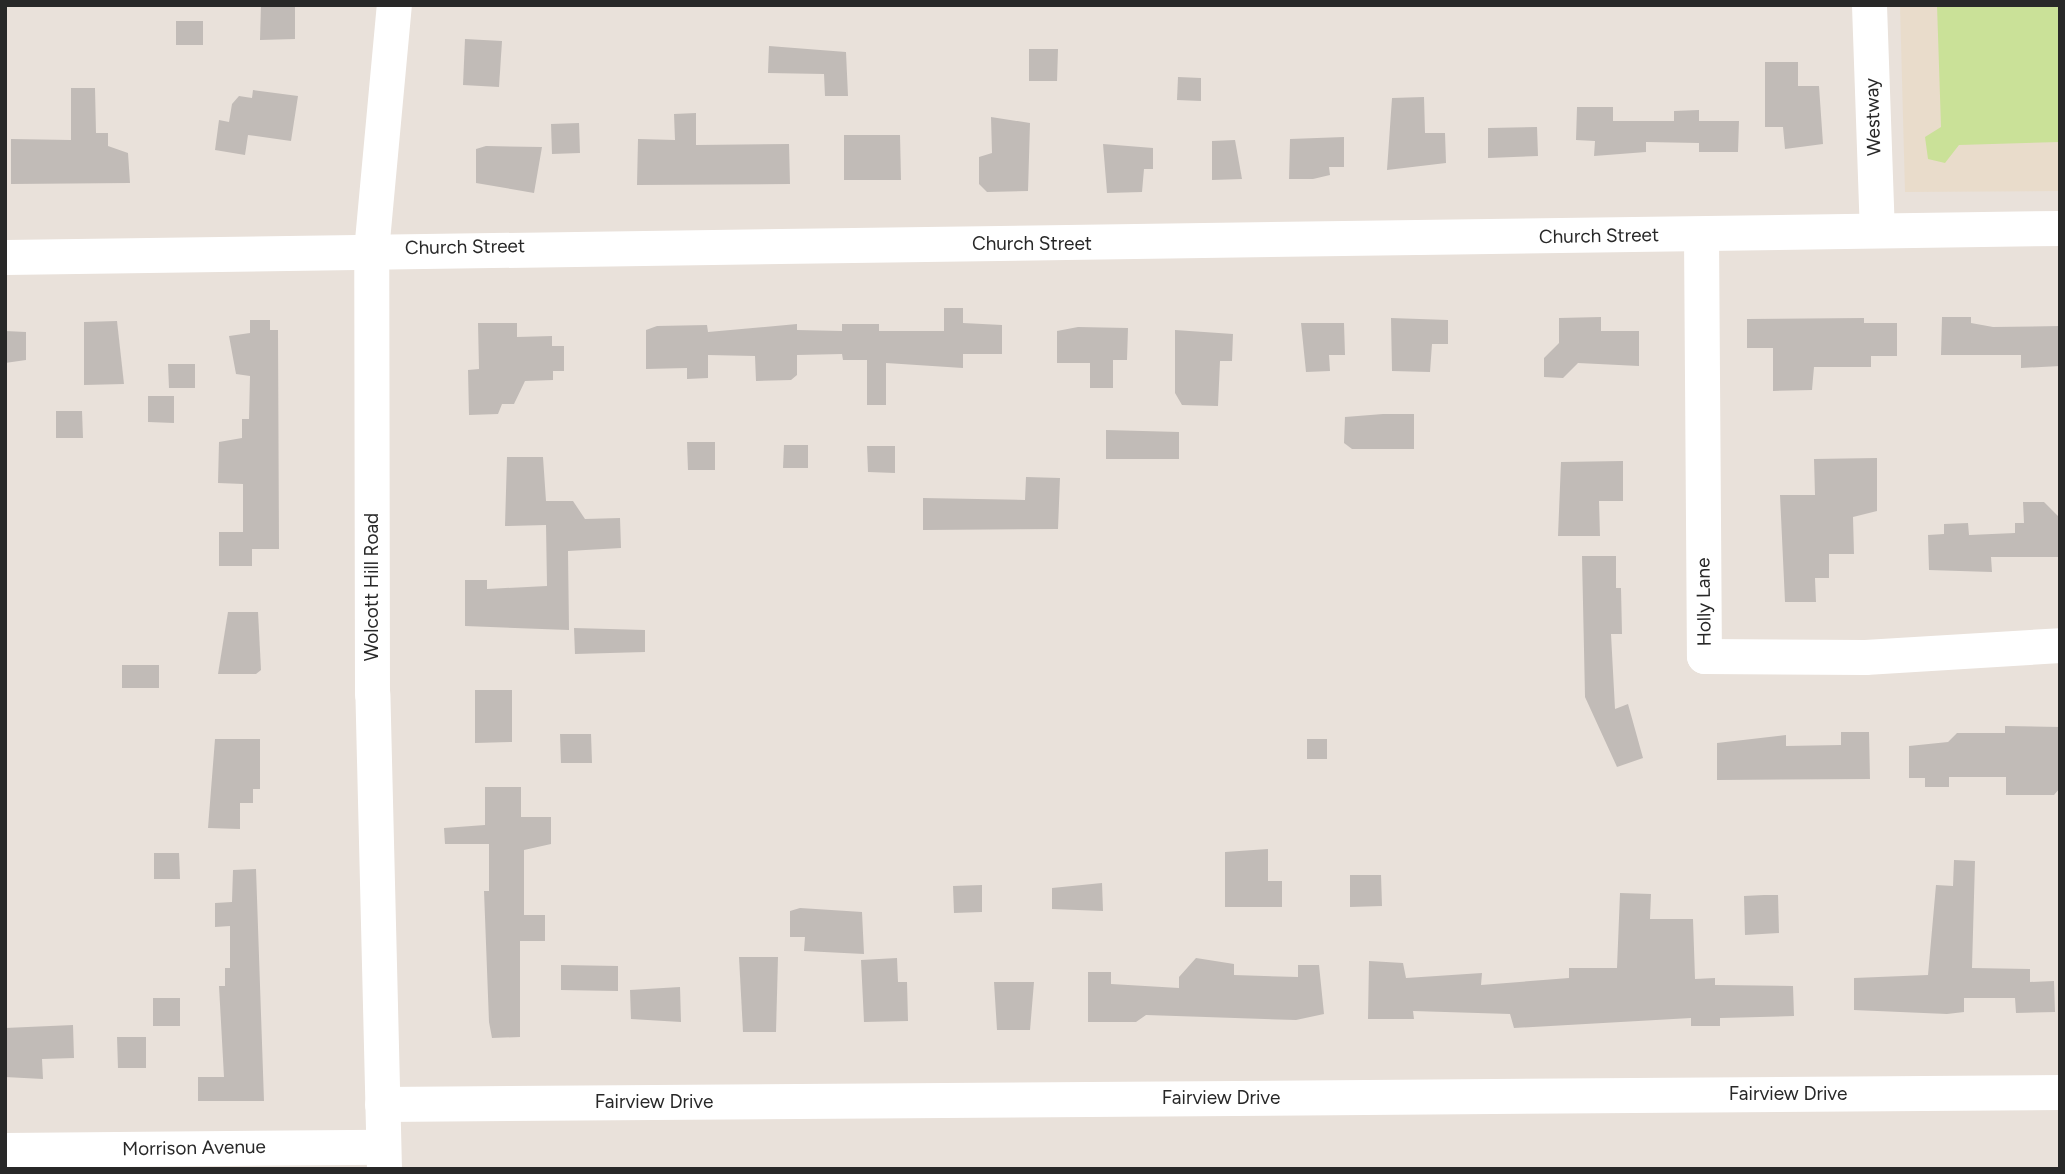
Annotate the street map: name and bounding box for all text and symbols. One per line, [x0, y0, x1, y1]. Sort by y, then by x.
street label: Westway [1860, 78, 1886, 156]
street label: Church Street [1539, 224, 1659, 248]
street label: Church Street [972, 233, 1092, 255]
street label: Church Street [405, 235, 525, 259]
street label: Wolcott Hill Road [361, 513, 383, 661]
street label: Holly Lane [1692, 557, 1716, 647]
street label: Fairview Drive [1729, 1083, 1847, 1105]
street label: Fairview Drive [1162, 1087, 1280, 1109]
street label: Fairview Drive [595, 1091, 713, 1113]
street label: Morrison Avenue [122, 1135, 266, 1161]

